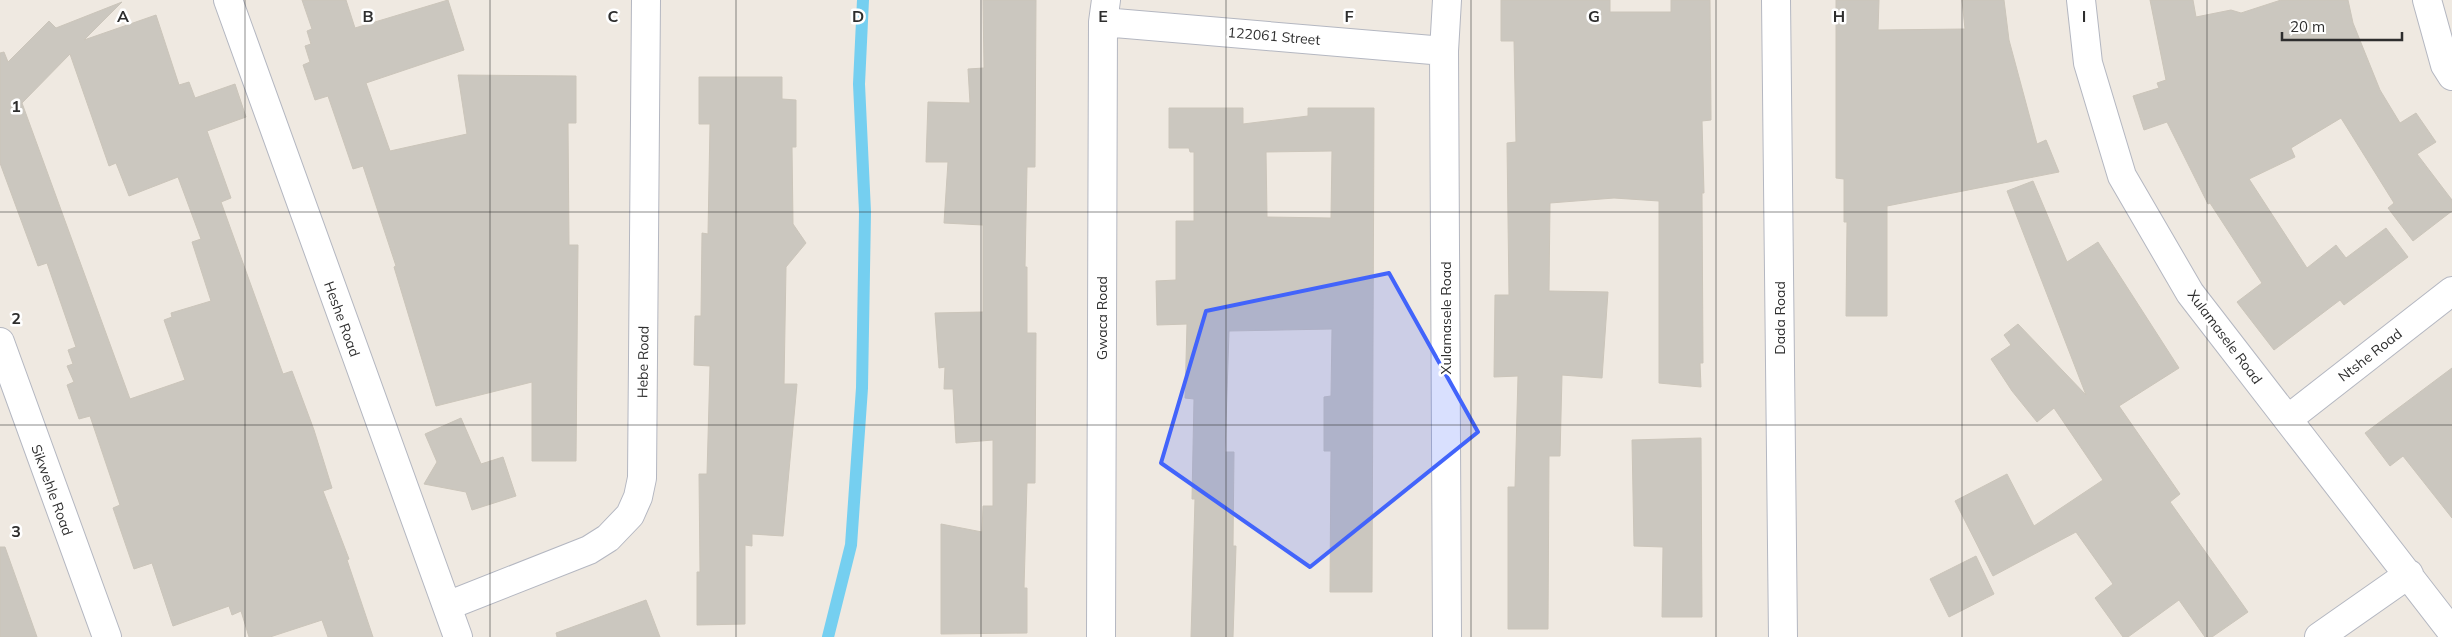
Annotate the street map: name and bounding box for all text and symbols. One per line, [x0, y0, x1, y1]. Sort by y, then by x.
text: A [117, 6, 129, 26]
text: B [362, 6, 374, 26]
text: C [608, 6, 619, 26]
text: D [852, 6, 864, 26]
text: E [1098, 6, 1108, 26]
text: F [1344, 6, 1354, 26]
text: G [1588, 6, 1600, 26]
text: H [1833, 6, 1845, 26]
text: I [2082, 6, 2086, 26]
scale bar [2282, 10, 2402, 42]
text: 20 m [2290, 17, 2325, 36]
street label: 122061 Street [1227, 23, 1321, 49]
text: 1 [11, 96, 21, 116]
street label: Xulamasele Road [1437, 261, 1455, 375]
street label: Gwaca Road [1093, 276, 1111, 360]
street label: Heshe Road [320, 279, 364, 359]
street label: Dada Road [1771, 281, 1789, 355]
street label: Xulamasele Road [2184, 286, 2266, 388]
text: 2 [11, 308, 21, 328]
street label: Ntshe Road [2334, 324, 2406, 386]
street label: Hebe Road [633, 326, 653, 398]
street label: Sikwehle Road [27, 442, 77, 538]
text: 3 [11, 521, 21, 541]

